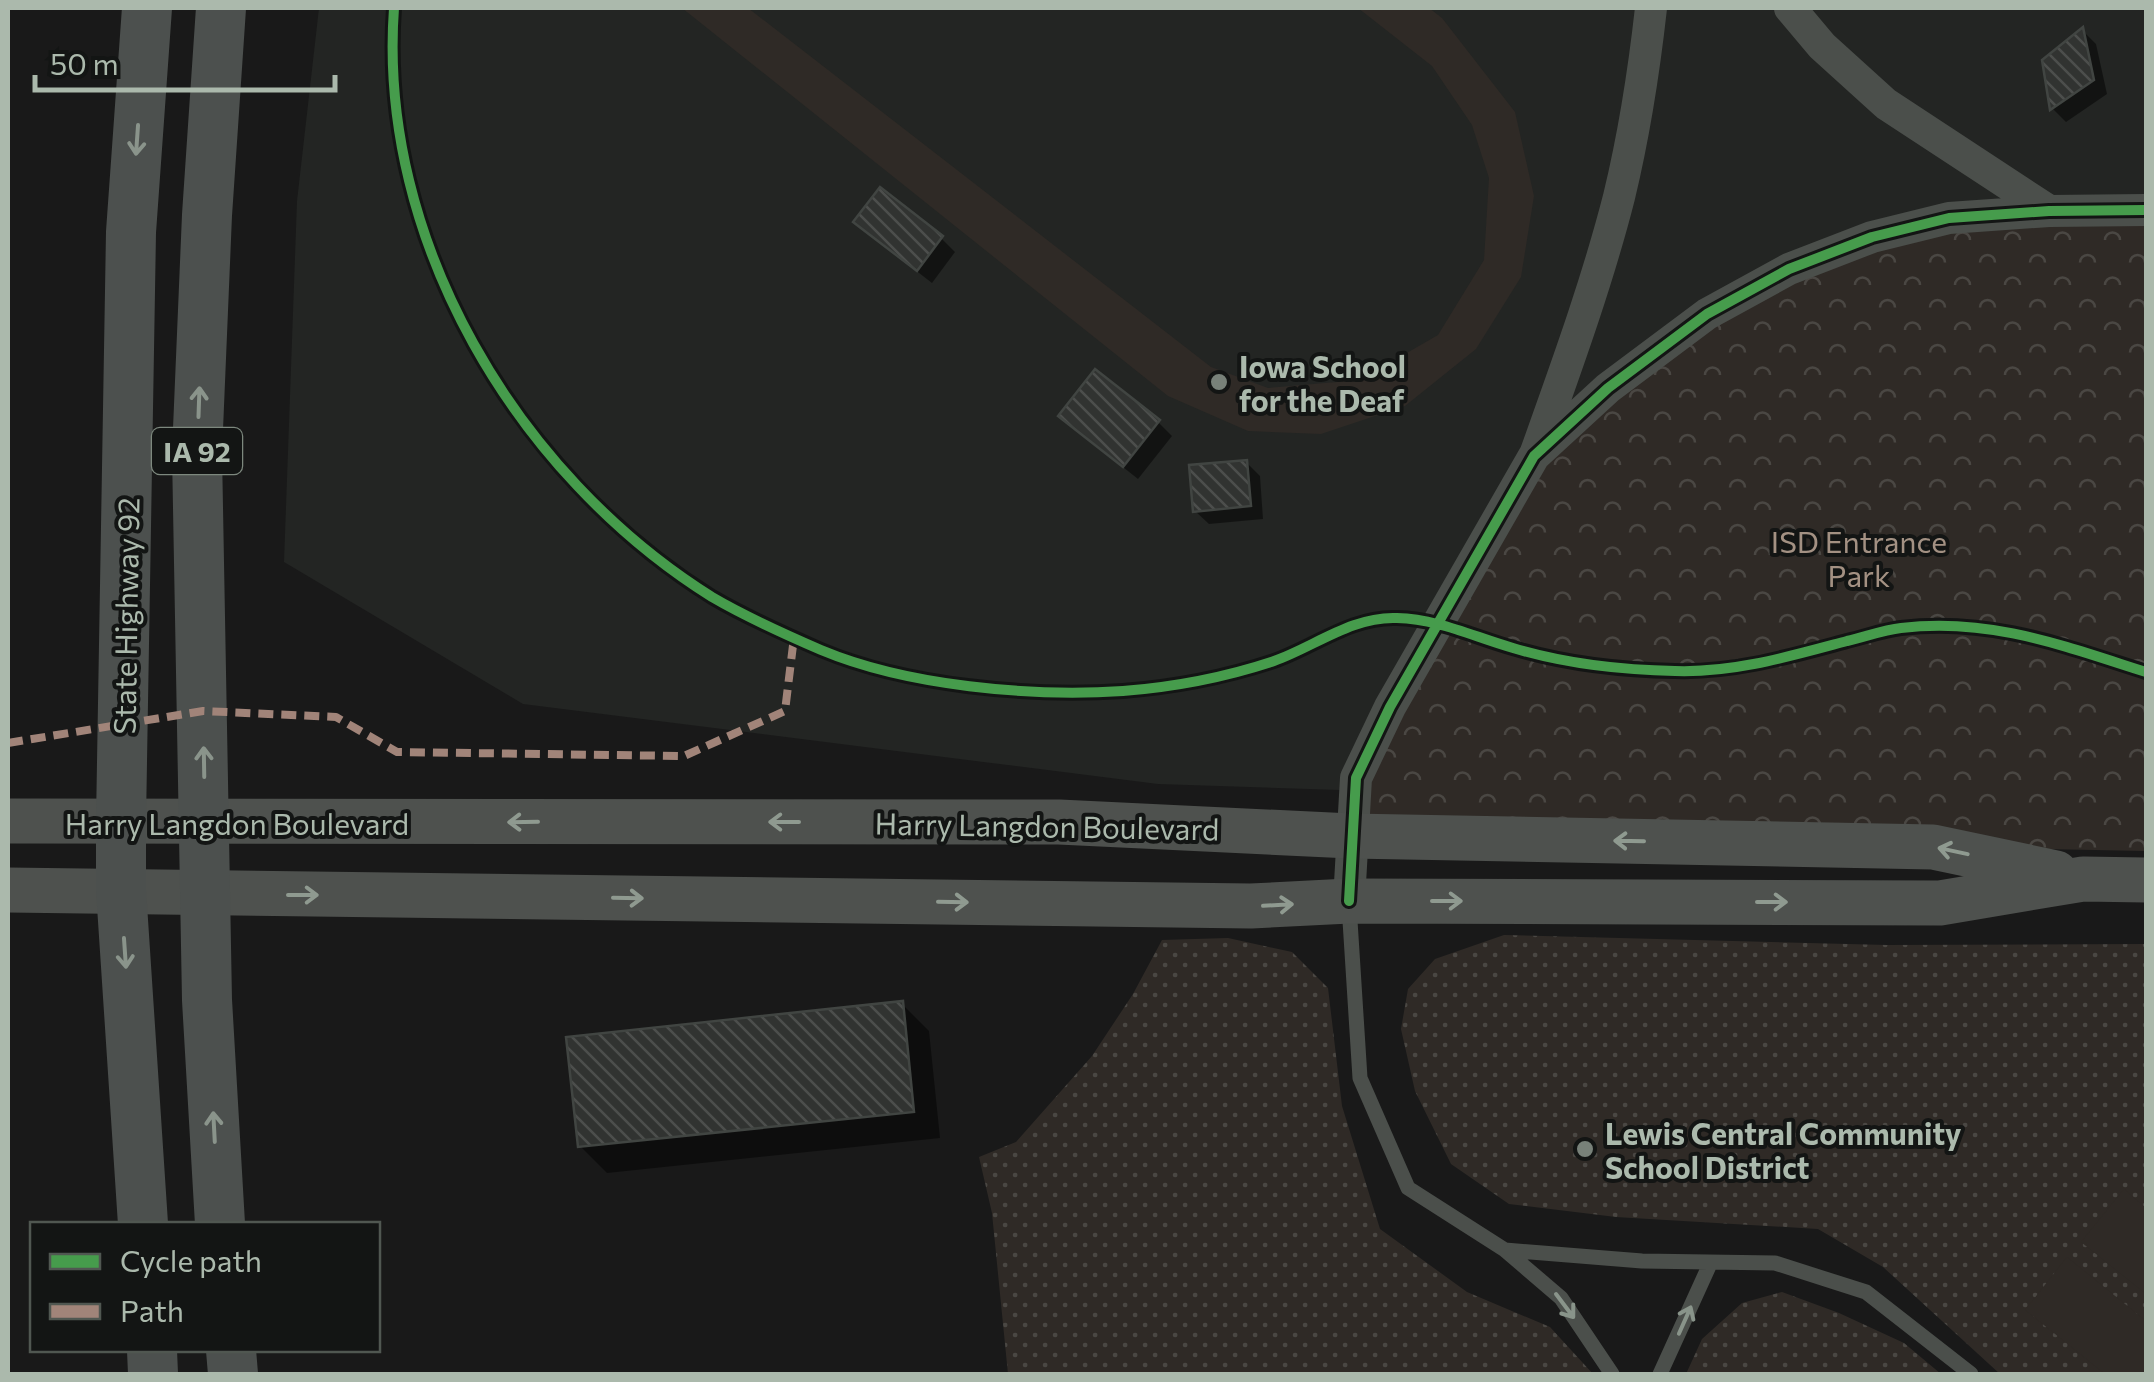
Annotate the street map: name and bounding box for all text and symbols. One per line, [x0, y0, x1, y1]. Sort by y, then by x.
scale bar [35, 30, 335, 92]
text: 50 m [50, 44, 119, 81]
one-way arrow [128, 123, 147, 155]
place label: Iowa School for the Deaf [1239, 347, 1406, 418]
marker: Iowa School for the Deaf [1208, 371, 1230, 393]
one-way arrow [190, 387, 209, 419]
road number: IA 92 [152, 428, 242, 474]
street label: State Highway 92 [104, 497, 146, 735]
park label: ISD Entrance Park [1771, 522, 1947, 593]
one-way arrow [194, 746, 214, 778]
street label: Harry Langdon Boulevard [875, 803, 1219, 847]
street label: Harry Langdon Boulevard [65, 804, 409, 841]
one-way arrow [768, 812, 800, 832]
one-way arrow [507, 813, 539, 832]
one-way arrow [1613, 832, 1645, 851]
one-way arrow [1938, 841, 1970, 859]
one-way arrow [286, 886, 318, 904]
one-way arrow [610, 888, 643, 908]
one-way arrow [936, 892, 968, 912]
one-way arrow [1430, 892, 1462, 910]
one-way arrow [1754, 892, 1787, 912]
one-way arrow [1261, 895, 1293, 914]
one-way arrow [116, 936, 135, 968]
one-way arrow [204, 1112, 223, 1144]
place label: Lewis Central Community School District [1605, 1114, 1962, 1185]
marker: Lewis Central Community School District [1574, 1138, 1596, 1160]
legend [30, 1222, 380, 1352]
text: Cycle path [120, 1241, 262, 1278]
text: Path [120, 1291, 184, 1328]
one-way arrow [1555, 1292, 1576, 1319]
one-way arrow [1677, 1305, 1695, 1336]

